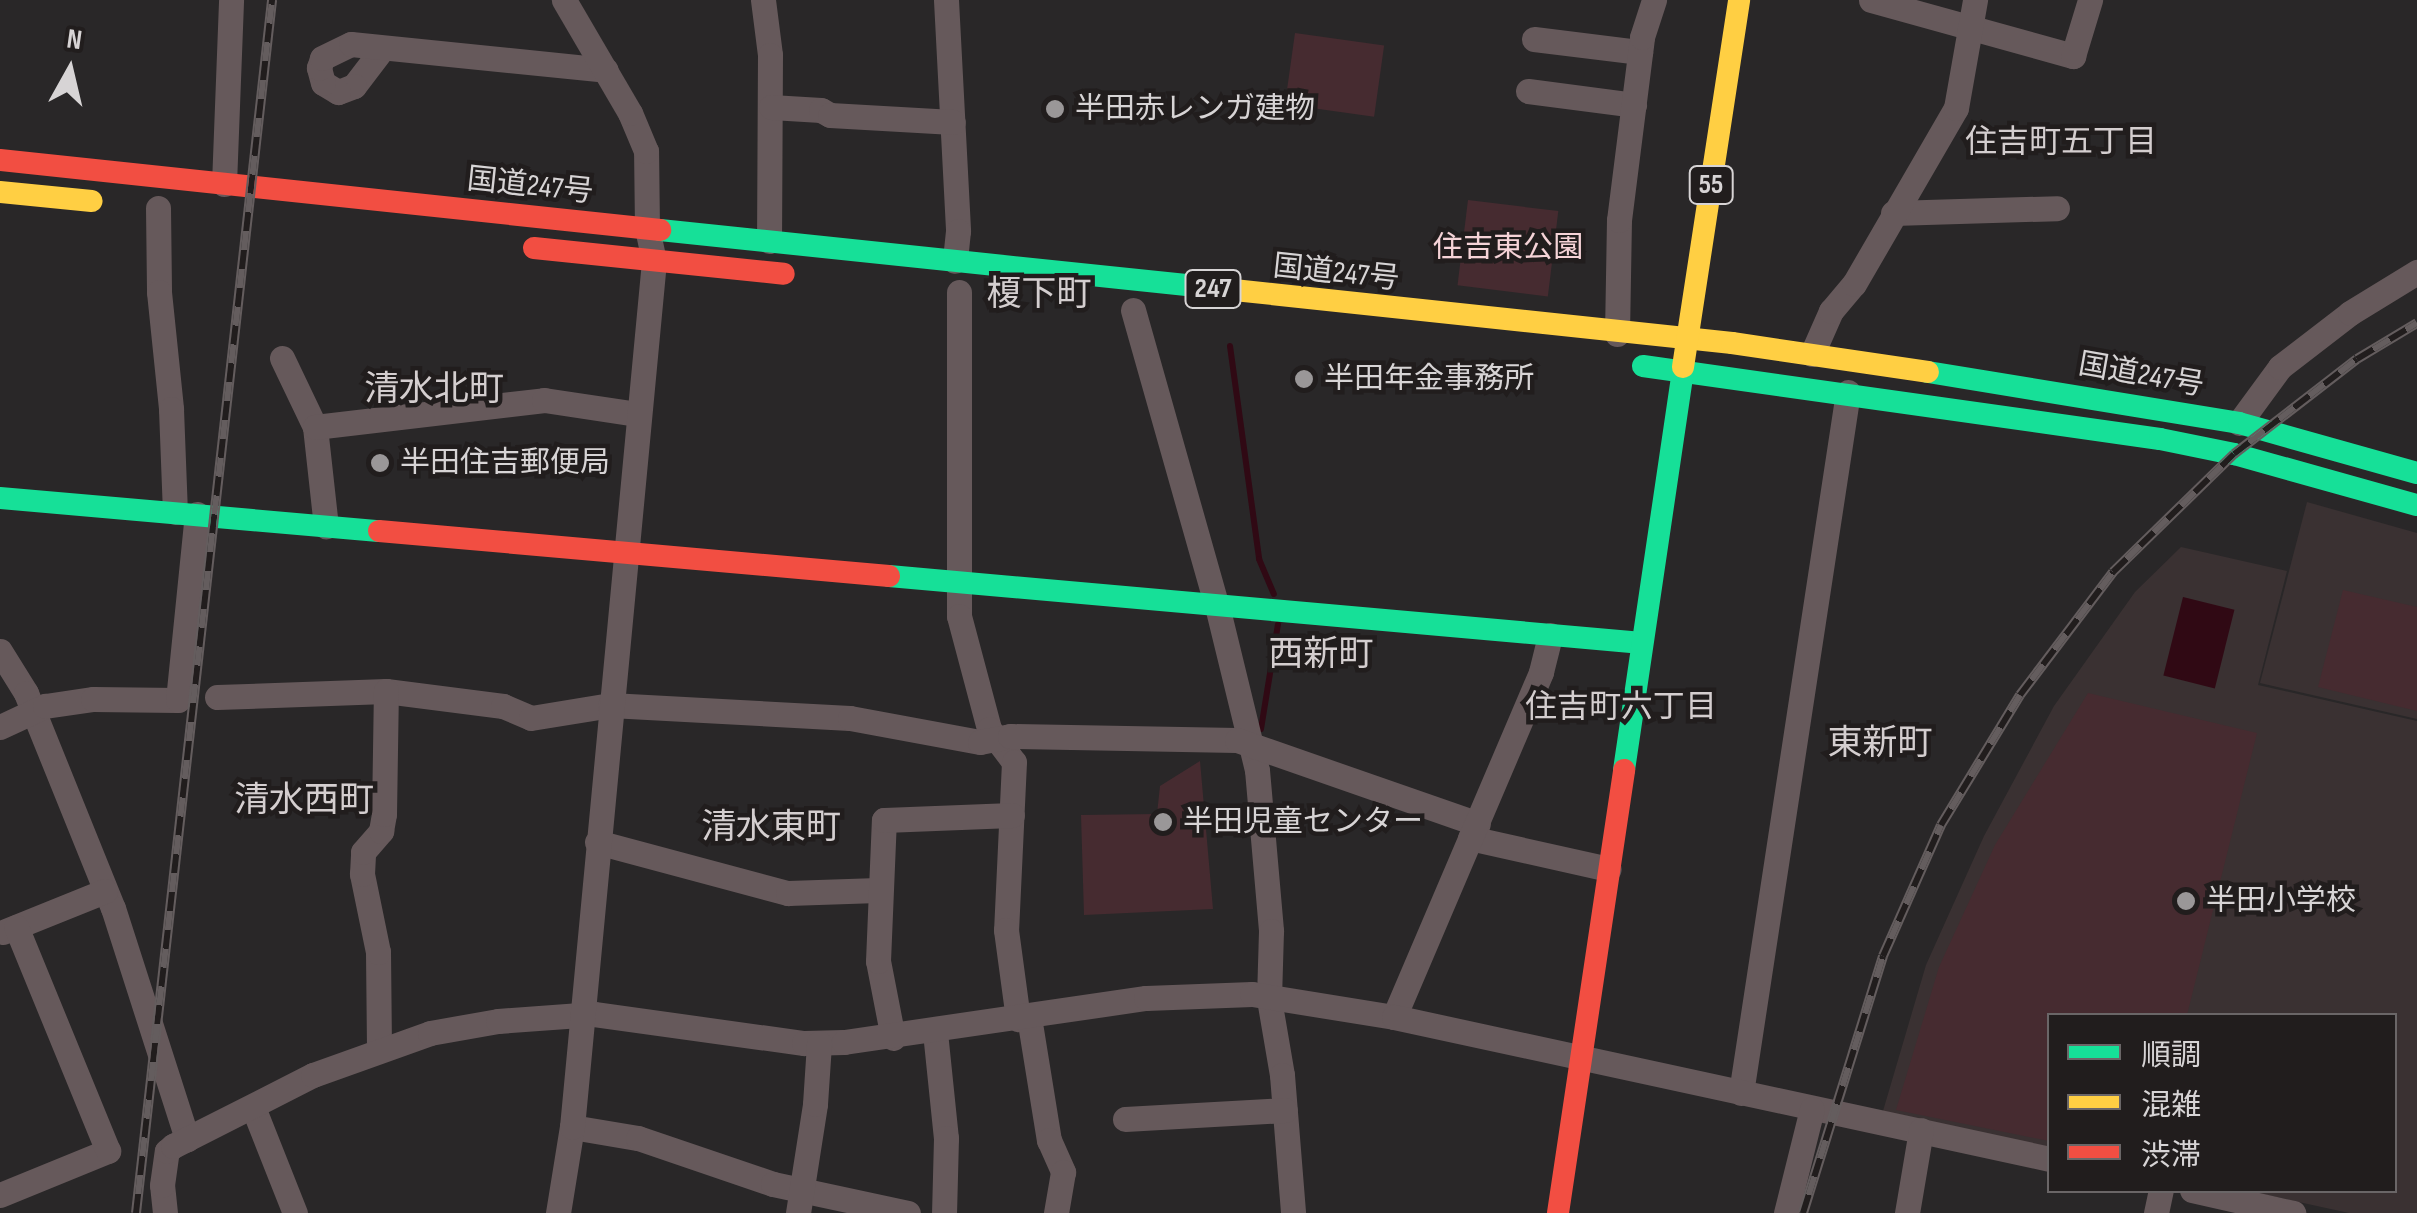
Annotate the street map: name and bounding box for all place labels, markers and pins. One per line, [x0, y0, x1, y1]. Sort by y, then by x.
place label: 半田赤レンガ建物 [1075, 91, 1315, 127]
marker: 半田赤レンガ建物 [1044, 98, 1066, 120]
place label: 半田年金事務所 [1324, 361, 1534, 397]
marker: 半田年金事務所 [1293, 368, 1315, 390]
place label: 半田住吉郵便局 [400, 445, 610, 481]
marker: 半田住吉郵便局 [369, 452, 391, 474]
place label: 半田児童センター [1183, 804, 1423, 840]
marker: 半田児童センター [1152, 811, 1174, 833]
place label: 半田小学校 [2206, 883, 2356, 919]
marker: 半田小学校 [2175, 890, 2197, 912]

